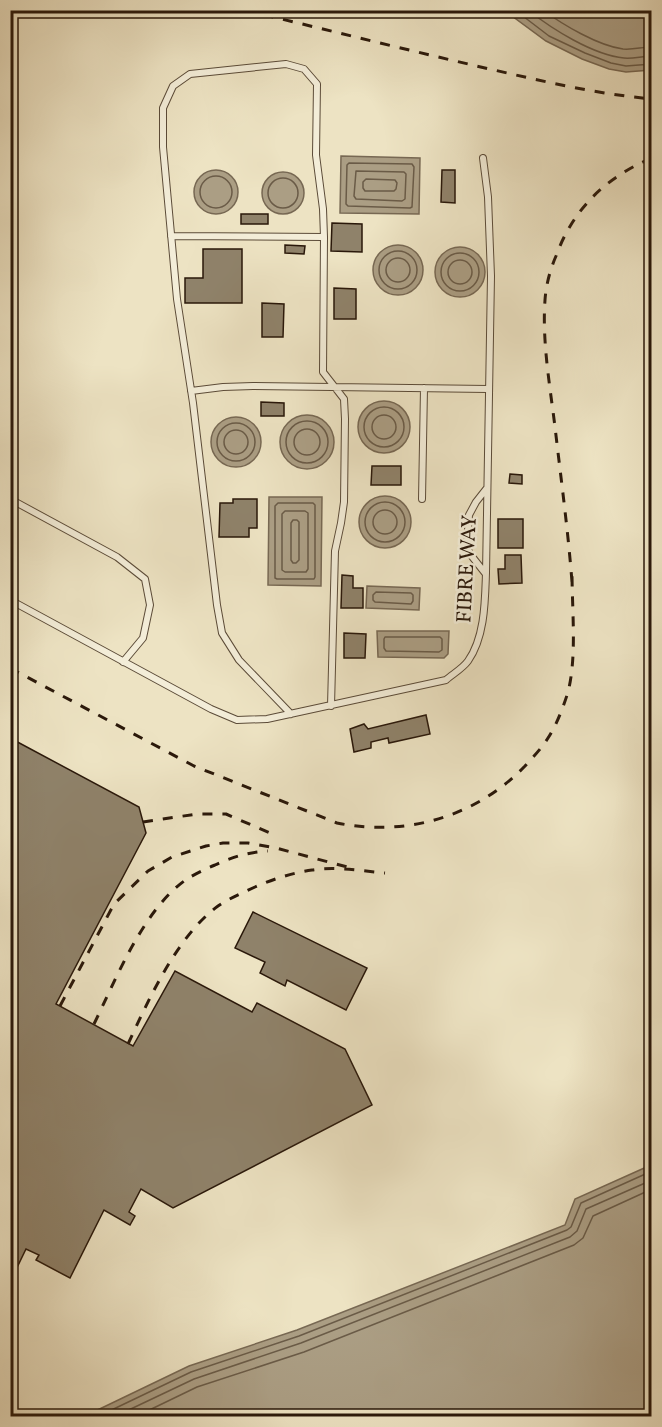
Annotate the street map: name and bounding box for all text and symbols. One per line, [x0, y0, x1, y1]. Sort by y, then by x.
street label: FIBRE WAY [450, 514, 485, 624]

